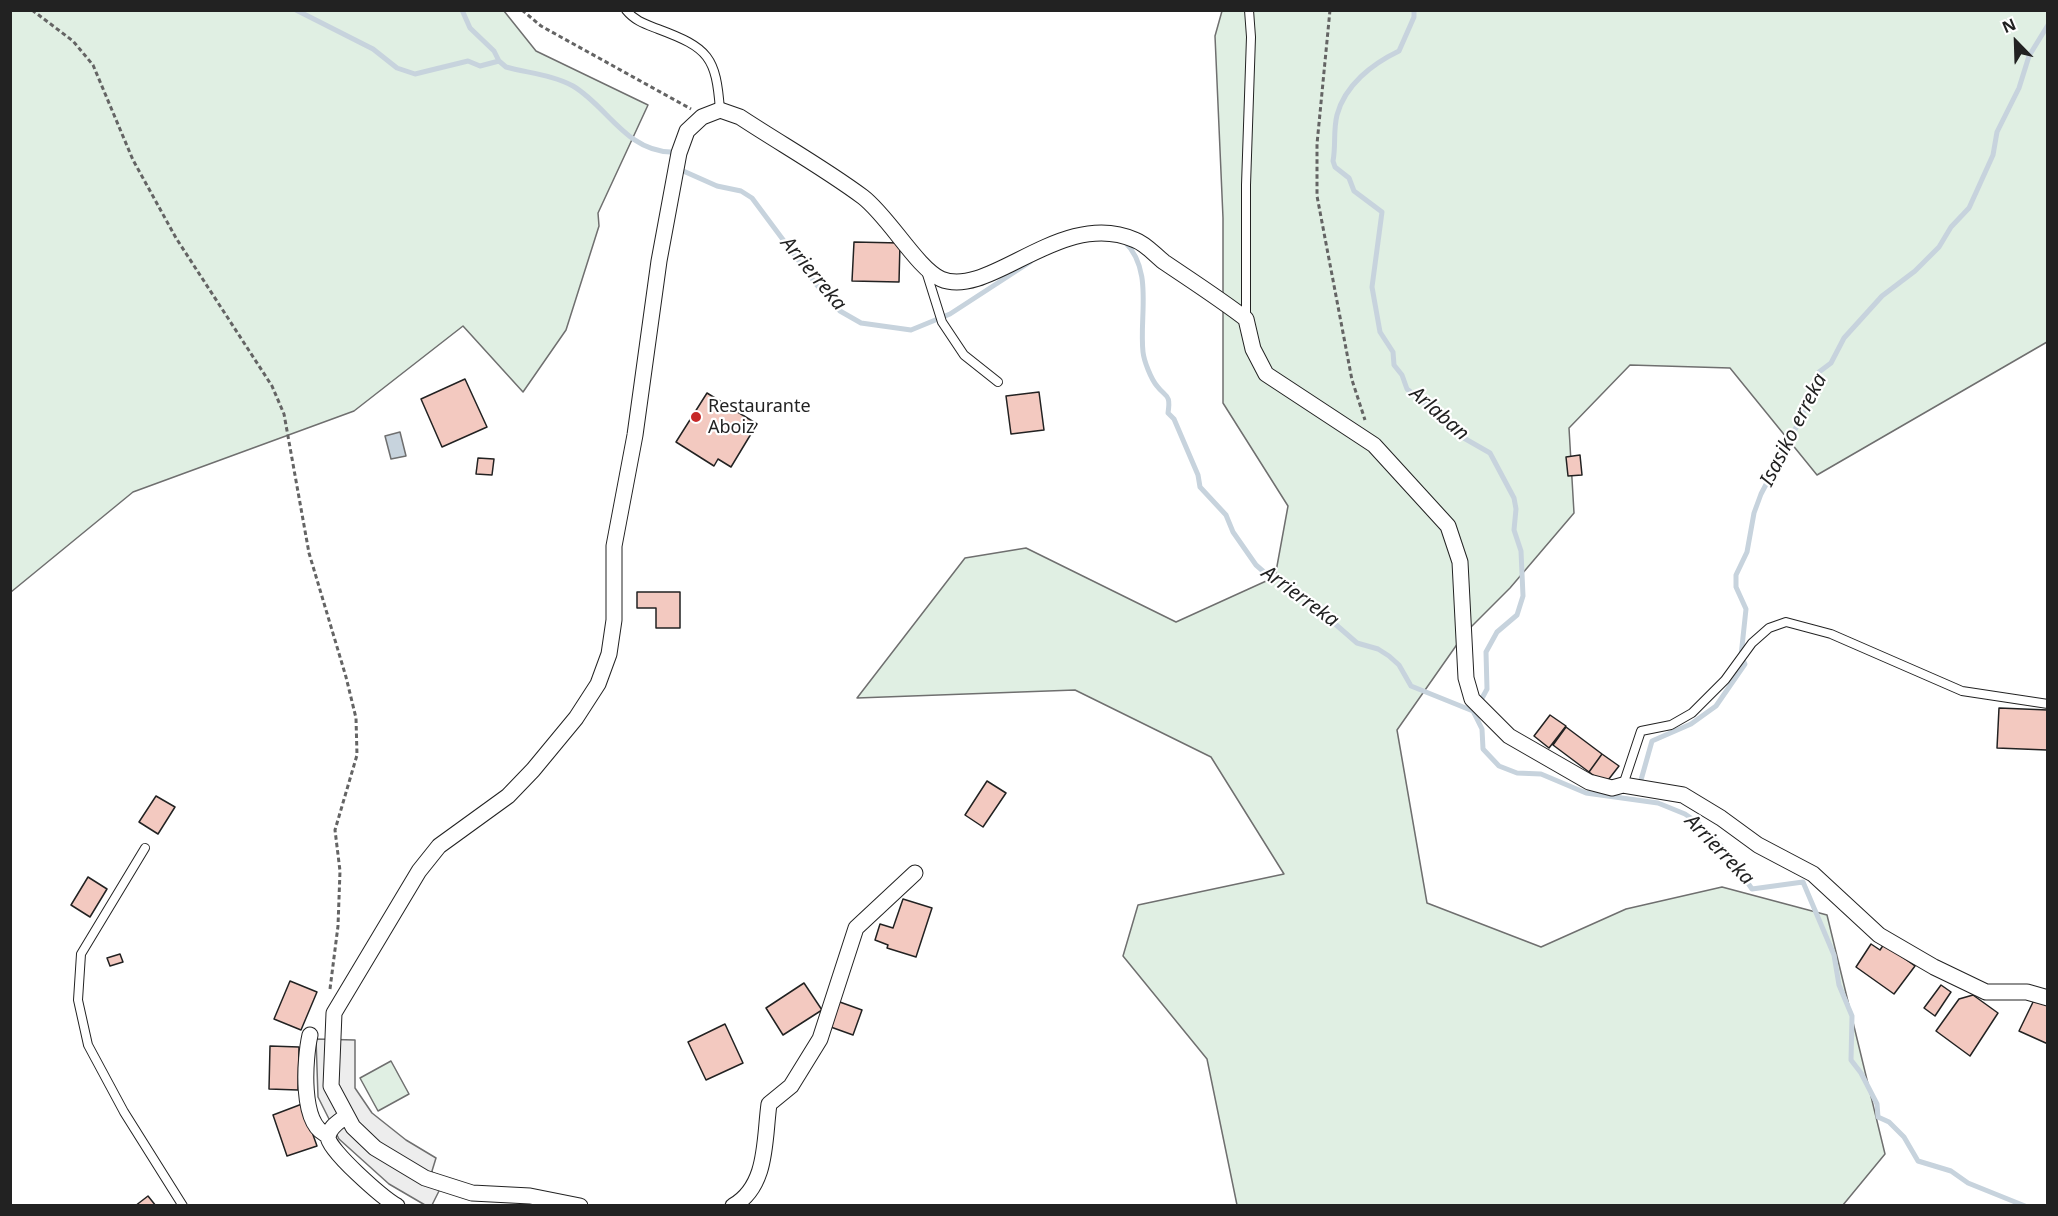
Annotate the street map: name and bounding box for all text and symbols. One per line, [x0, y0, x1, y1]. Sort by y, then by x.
north arrow [1986, 12, 2046, 72]
text: N [1999, 13, 2019, 38]
water label: Arrierreka [775, 232, 851, 316]
water label: Isasiko erreka [1755, 370, 1833, 490]
water label: Arlaban [1405, 382, 1473, 446]
place label: Restaurante Aboiz [708, 396, 811, 438]
marker: Restaurante Aboiz [689, 410, 703, 424]
water label: Arrierreka [1257, 561, 1343, 633]
water label: Arrierreka [1679, 810, 1759, 890]

